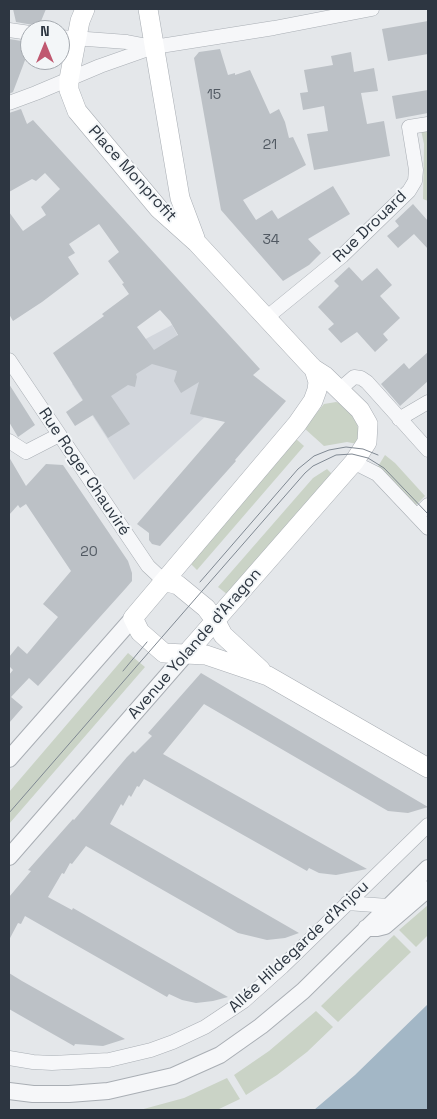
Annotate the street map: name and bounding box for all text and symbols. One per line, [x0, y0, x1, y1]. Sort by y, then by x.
north arrow [20, 20, 70, 70]
text: N [40, 22, 50, 40]
house number: 15 [207, 87, 221, 103]
street label: Place Monprofit [84, 122, 180, 226]
house number: 21 [263, 137, 277, 153]
street label: Rue Drouard [329, 187, 411, 267]
house number: 34 [262, 232, 280, 248]
street label: Rue Roger Chauviré [34, 404, 134, 540]
house number: 20 [80, 544, 98, 560]
street label: Avenue Yolande d’Aragon [124, 565, 266, 723]
street label: Allée Hildegarde d'Anjou [225, 877, 373, 1017]

